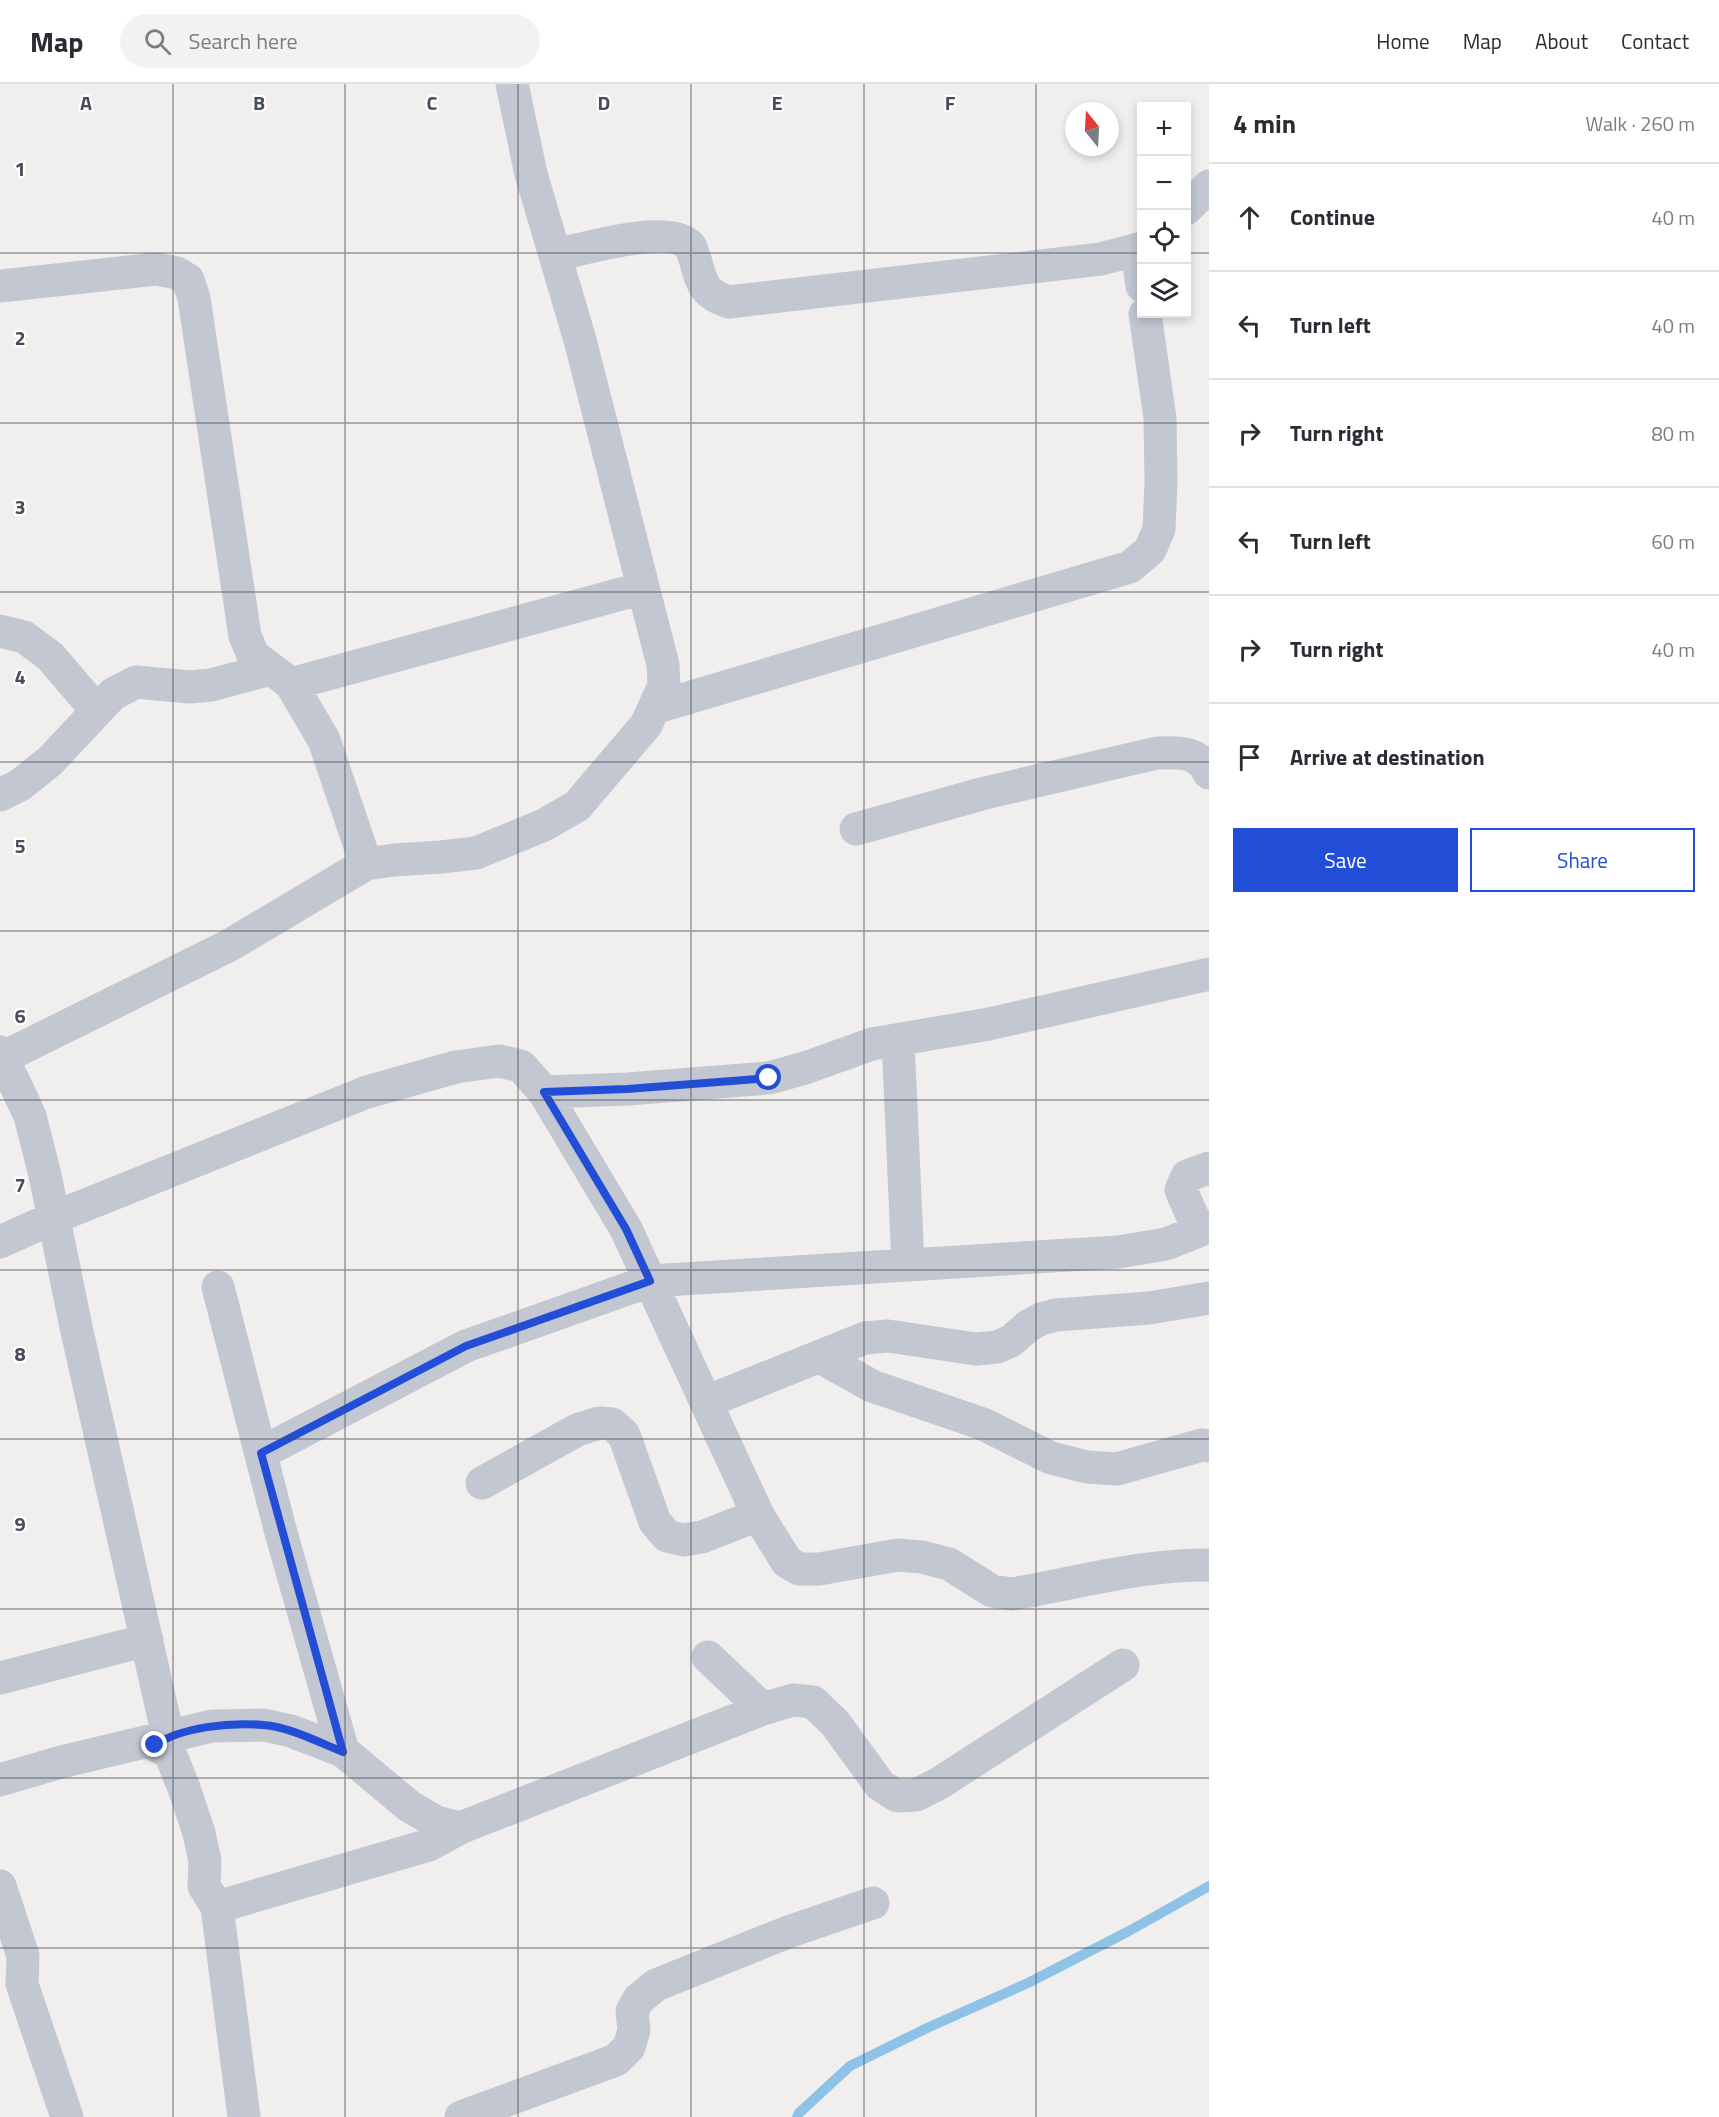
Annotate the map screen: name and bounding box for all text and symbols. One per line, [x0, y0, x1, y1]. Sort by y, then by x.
search box [120, 14, 540, 68]
text: Map [30, 20, 84, 63]
text: Search here [189, 24, 298, 58]
icon: search [141, 25, 174, 58]
text: Home [1376, 25, 1430, 57]
text: Map [1463, 25, 1502, 57]
text: About [1535, 25, 1588, 57]
text: Contact [1621, 25, 1689, 57]
text: A [80, 87, 92, 118]
text: B [253, 87, 265, 118]
text: C [427, 87, 438, 118]
text: D [598, 87, 610, 118]
text: E [771, 87, 783, 118]
text: F [945, 87, 956, 118]
north arrow [1065, 102, 1119, 156]
map controls [1137, 102, 1191, 318]
button: + [1137, 102, 1191, 156]
text: 4 min [1233, 104, 1296, 143]
text: Walk · 260 m [1586, 108, 1695, 139]
text: 1 [14, 153, 26, 184]
button: − [1137, 156, 1191, 210]
text: Continue [1290, 200, 1375, 234]
icon: ahead [1233, 201, 1266, 234]
text: 40 m [1651, 202, 1695, 233]
button: locate [1137, 210, 1191, 264]
button: layers [1137, 264, 1191, 318]
text: Turn left [1290, 308, 1371, 342]
icon: left [1233, 309, 1266, 342]
text: 40 m [1651, 310, 1695, 341]
text: 2 [14, 322, 26, 353]
text: Turn right [1290, 416, 1384, 450]
icon: right [1233, 417, 1266, 450]
text: 80 m [1651, 418, 1695, 449]
text: 3 [14, 491, 26, 522]
text: Turn left [1290, 524, 1371, 558]
icon: left [1233, 525, 1266, 558]
text: 60 m [1651, 526, 1695, 557]
text: Turn right [1290, 632, 1384, 666]
icon: right [1233, 633, 1266, 666]
text: 40 m [1651, 634, 1695, 665]
text: 4 [14, 661, 26, 692]
text: Arrive at destination [1290, 740, 1485, 774]
icon: arrive [1233, 741, 1266, 774]
button: Save [1233, 828, 1458, 892]
button: Share [1470, 828, 1695, 892]
text: 5 [14, 830, 26, 861]
text: 6 [14, 1000, 26, 1031]
route start [755, 1064, 781, 1090]
text: 7 [14, 1169, 26, 1200]
text: 8 [14, 1338, 26, 1369]
text: 9 [14, 1508, 26, 1539]
route end [141, 1731, 167, 1757]

